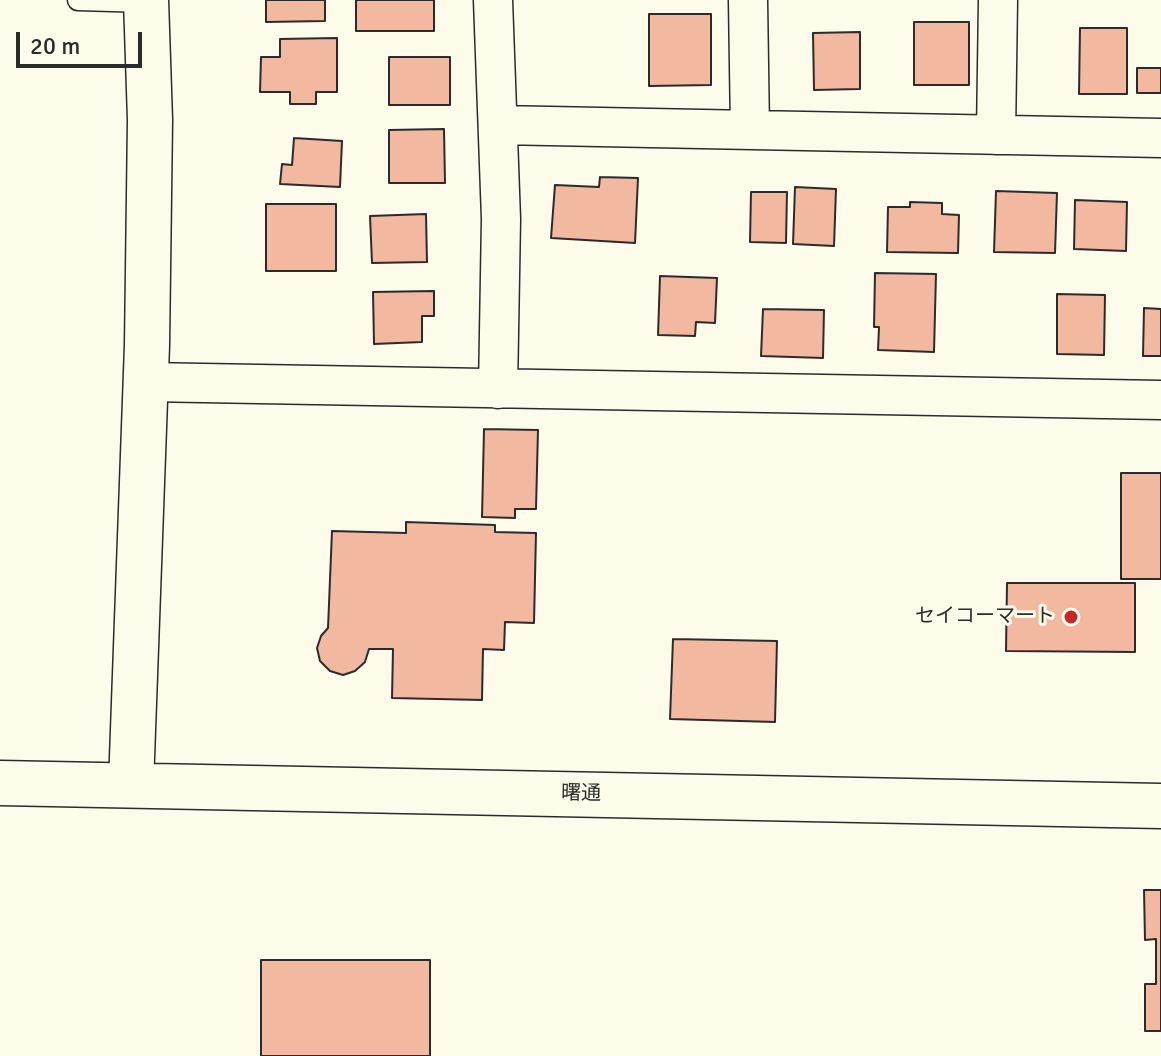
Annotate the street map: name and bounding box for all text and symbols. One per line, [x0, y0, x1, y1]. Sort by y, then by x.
scale bar [20, 16, 146, 66]
text: 20 m [30, 31, 80, 61]
place label: セイコーマート [915, 605, 1055, 629]
marker: セイコーマート [1062, 608, 1080, 626]
street label: 曙通 [561, 782, 601, 806]

